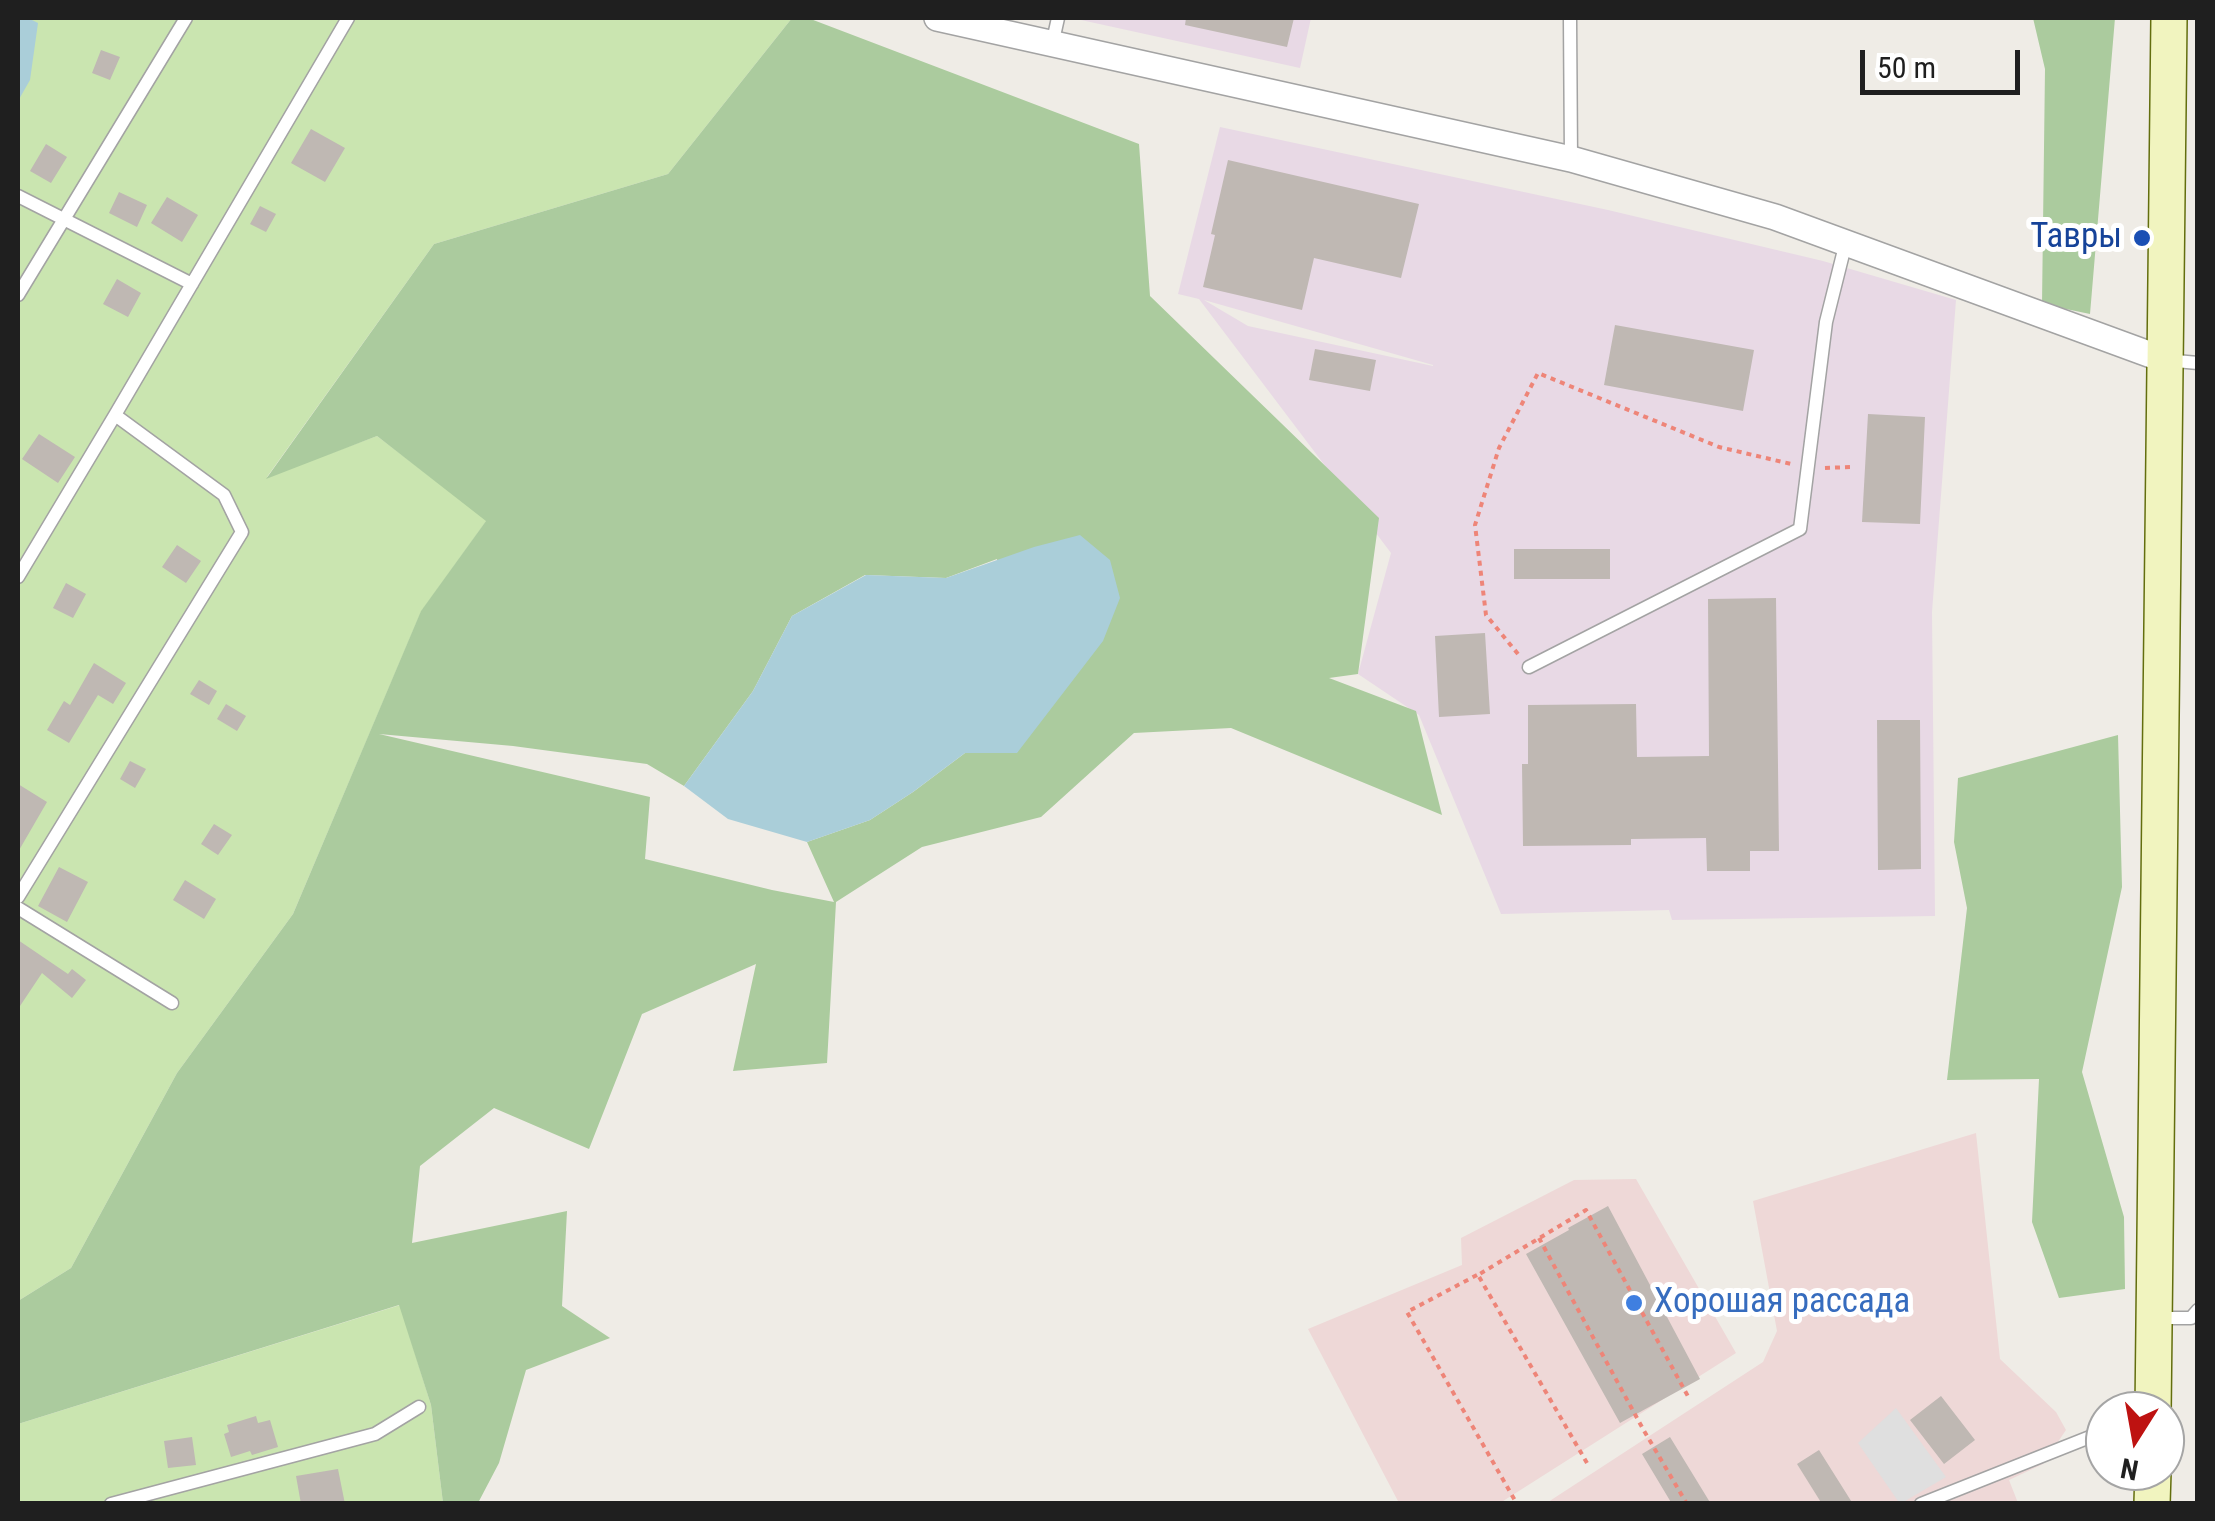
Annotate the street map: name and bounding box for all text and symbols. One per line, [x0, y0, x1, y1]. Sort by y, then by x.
scale bar [1865, 30, 2025, 92]
text: 50 m [1877, 50, 1936, 85]
place label: Тавры [2030, 217, 2122, 259]
marker: Тавры [2131, 227, 2153, 249]
place label: Хорошая рассада [1654, 1282, 1910, 1324]
marker: Хорошая рассада [1623, 1292, 1645, 1314]
north arrow [2085, 1391, 2185, 1491]
text: N [2118, 1451, 2141, 1487]

